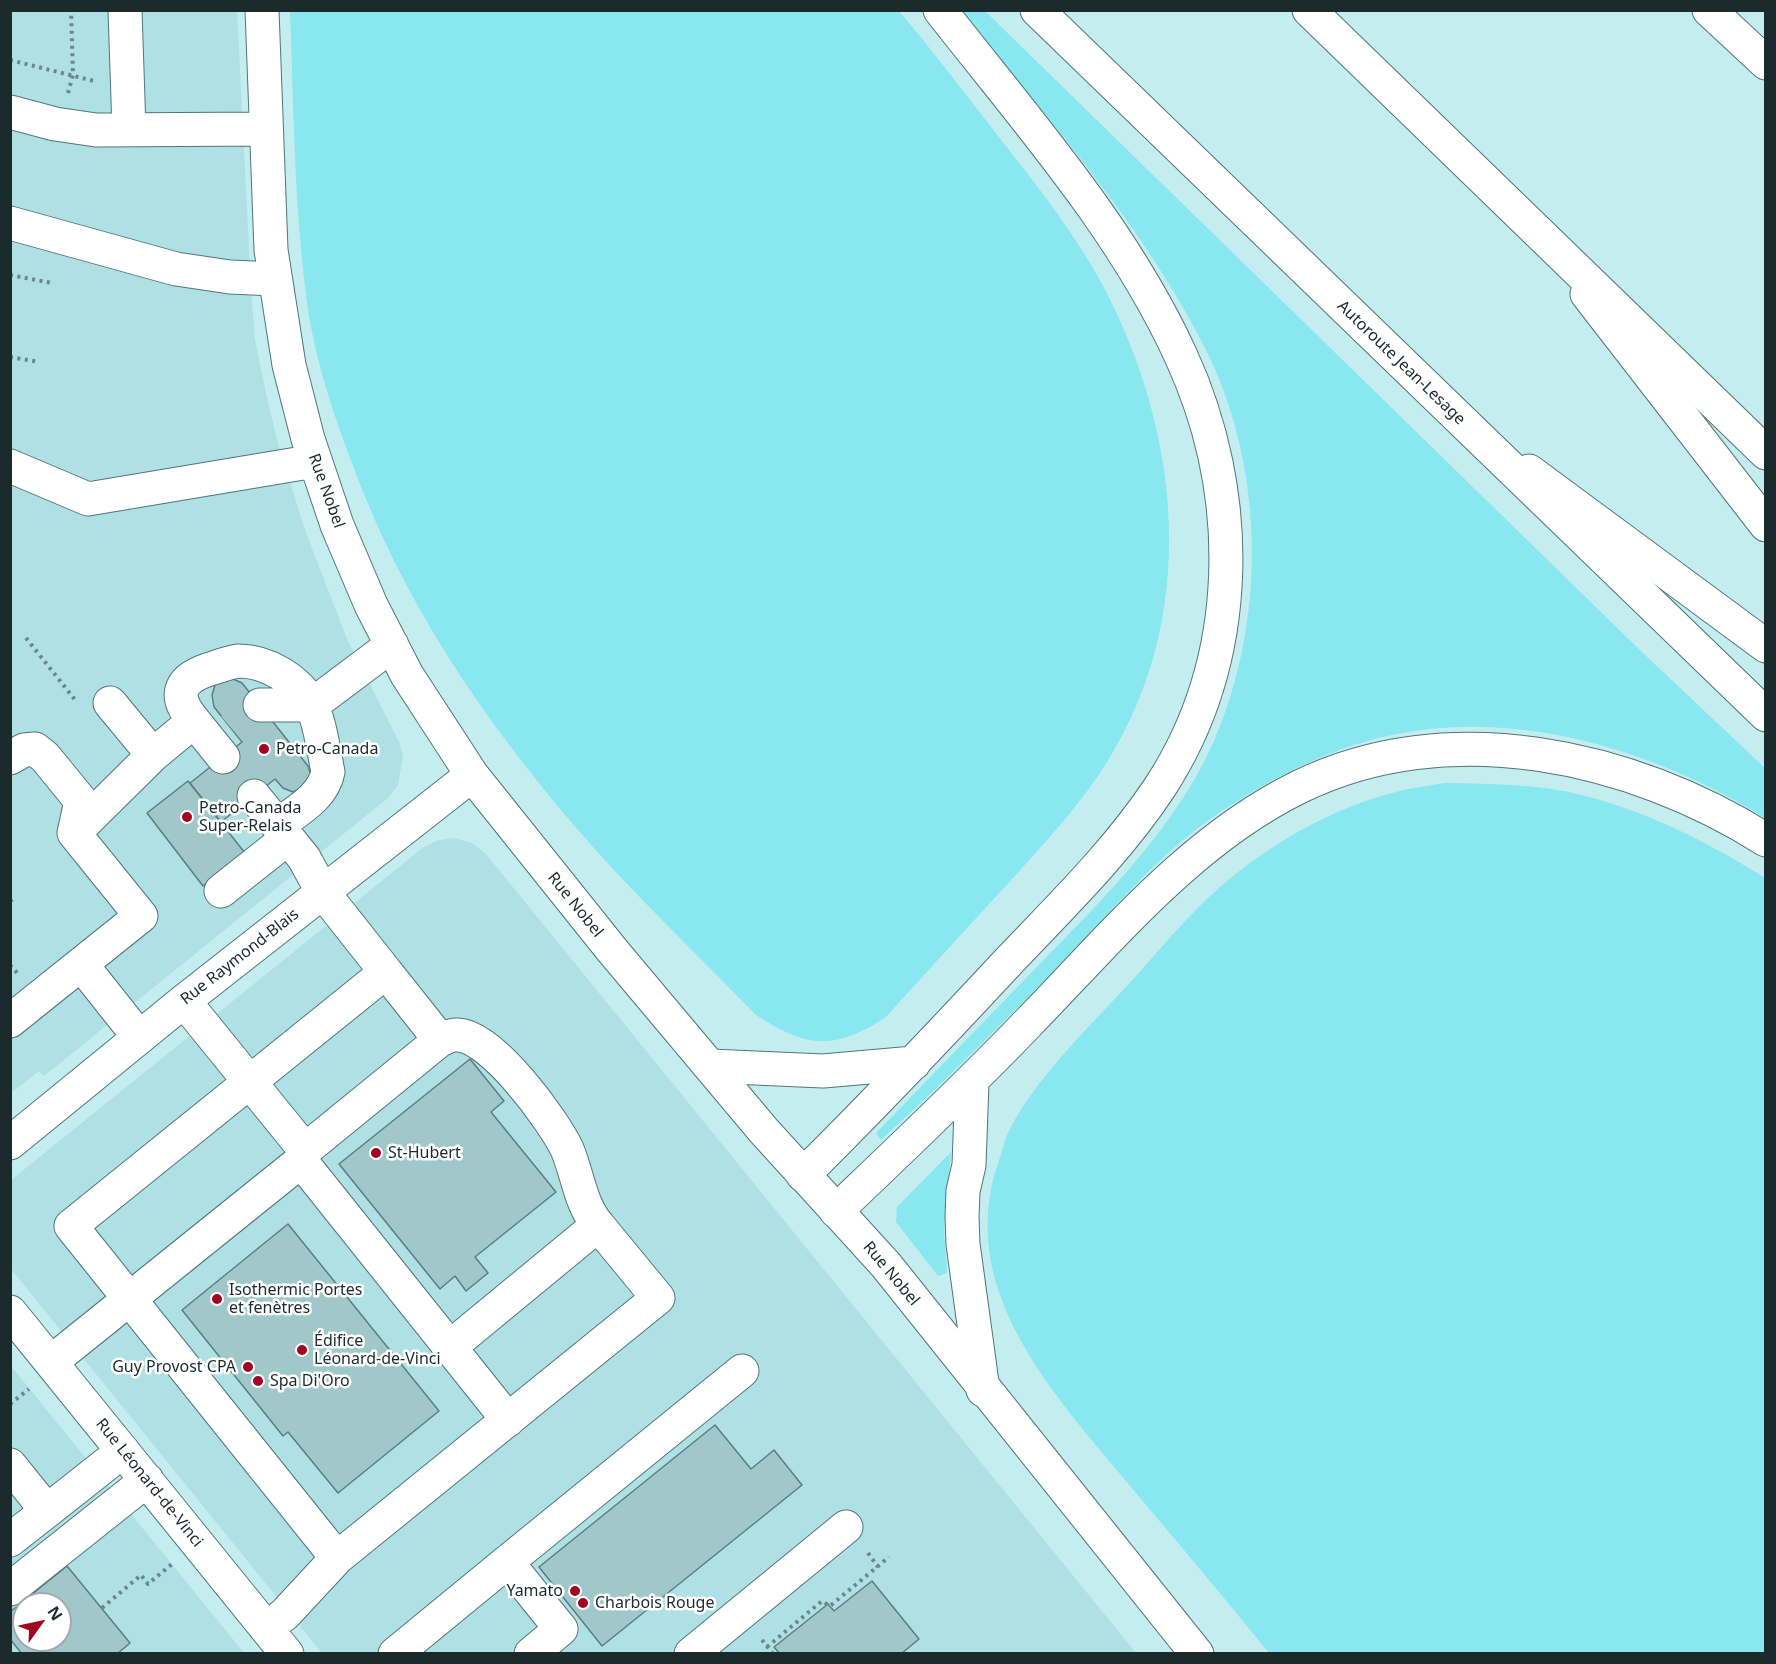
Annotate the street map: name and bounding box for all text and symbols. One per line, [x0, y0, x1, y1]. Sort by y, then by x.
street label: Autoroute Jean-Lesage [1333, 297, 1469, 429]
street label: Rue Nobel [304, 451, 348, 531]
place label: Petro-Canada [276, 739, 378, 759]
marker: Petro-Canada [257, 742, 271, 756]
place label: Petro-Canada Super-Relais [199, 798, 301, 836]
marker: Petro-Canada Super-Relais [180, 810, 194, 824]
street label: Rue Nobel [543, 869, 607, 941]
street label: Rue Raymond-Blais [177, 905, 303, 1009]
place label: St-Hubert [388, 1143, 461, 1163]
marker: St-Hubert [369, 1146, 383, 1160]
street label: Rue Nobel [859, 1238, 923, 1310]
place label: Isothermic Portes et fenètres [229, 1280, 362, 1318]
marker: Isothermic Portes et fenètres [210, 1292, 224, 1306]
place label: Édifice Léonard-de-Vinci [314, 1331, 441, 1369]
marker: Édifice Léonard-de-Vinci [295, 1343, 309, 1357]
place label: Guy Provost CPA [112, 1357, 236, 1377]
marker: Guy Provost CPA [241, 1360, 255, 1374]
place label: Spa Di'Oro [270, 1371, 350, 1391]
marker: Spa Di'Oro [251, 1374, 265, 1388]
street label: Rue Léonard-de-Vinci [91, 1415, 207, 1551]
place label: Yamato [506, 1581, 563, 1601]
marker: Yamato [568, 1584, 582, 1598]
north arrow [12, 1592, 72, 1652]
place label: Charbois Rouge [595, 1593, 714, 1613]
marker: Charbois Rouge [576, 1596, 590, 1610]
text: N [43, 1602, 68, 1625]

